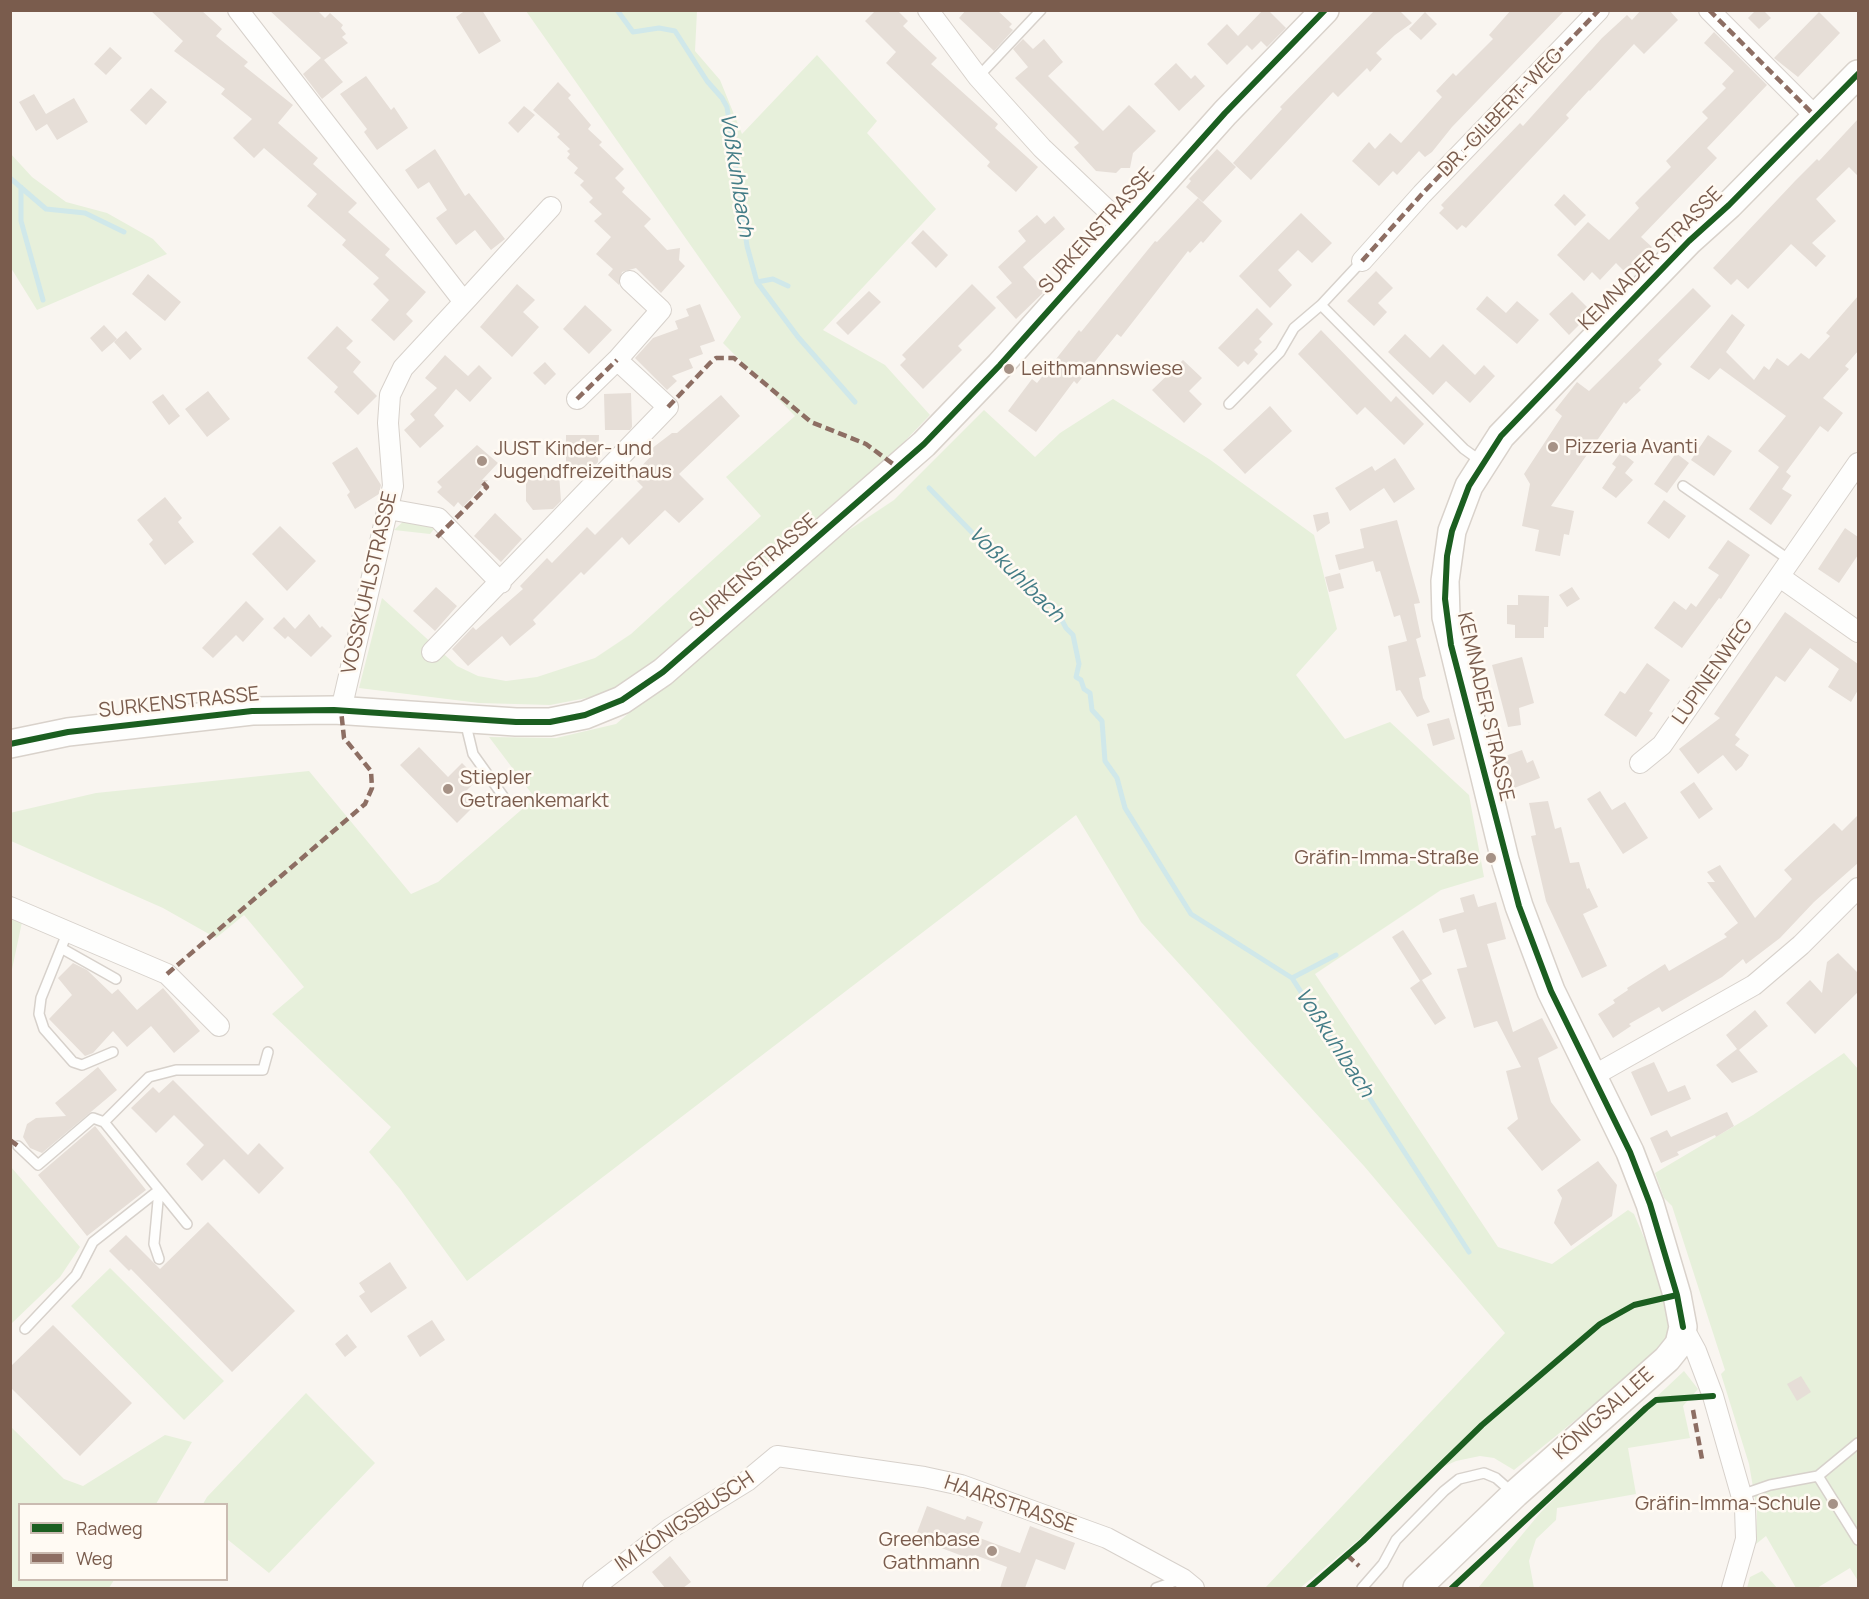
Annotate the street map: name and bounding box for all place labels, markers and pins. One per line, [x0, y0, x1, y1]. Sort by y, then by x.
place label: Leithmannswiese [1021, 357, 1183, 381]
marker: Leithmannswiese [1002, 362, 1016, 376]
place label: Pizzeria Avanti [1565, 435, 1698, 459]
place label: JUST Kinder- und Jugendfreizeithaus [494, 437, 672, 484]
marker: Pizzeria Avanti [1546, 440, 1560, 454]
marker: JUST Kinder- und Jugendfreizeithaus [475, 454, 489, 468]
place label: Stiepler Getraenkemarkt [460, 766, 609, 813]
marker: Stiepler Getraenkemarkt [441, 782, 455, 796]
place label: Gräfin-Imma-Straße [1295, 846, 1479, 870]
marker: Gräfin-Imma-Straße [1484, 851, 1498, 865]
place label: Gräfin-Imma-Schule [1635, 1492, 1821, 1516]
marker: Gräfin-Imma-Schule [1826, 1497, 1840, 1511]
place label: Greenbase Gathmann [879, 1528, 980, 1575]
marker: Greenbase Gathmann [985, 1544, 999, 1558]

